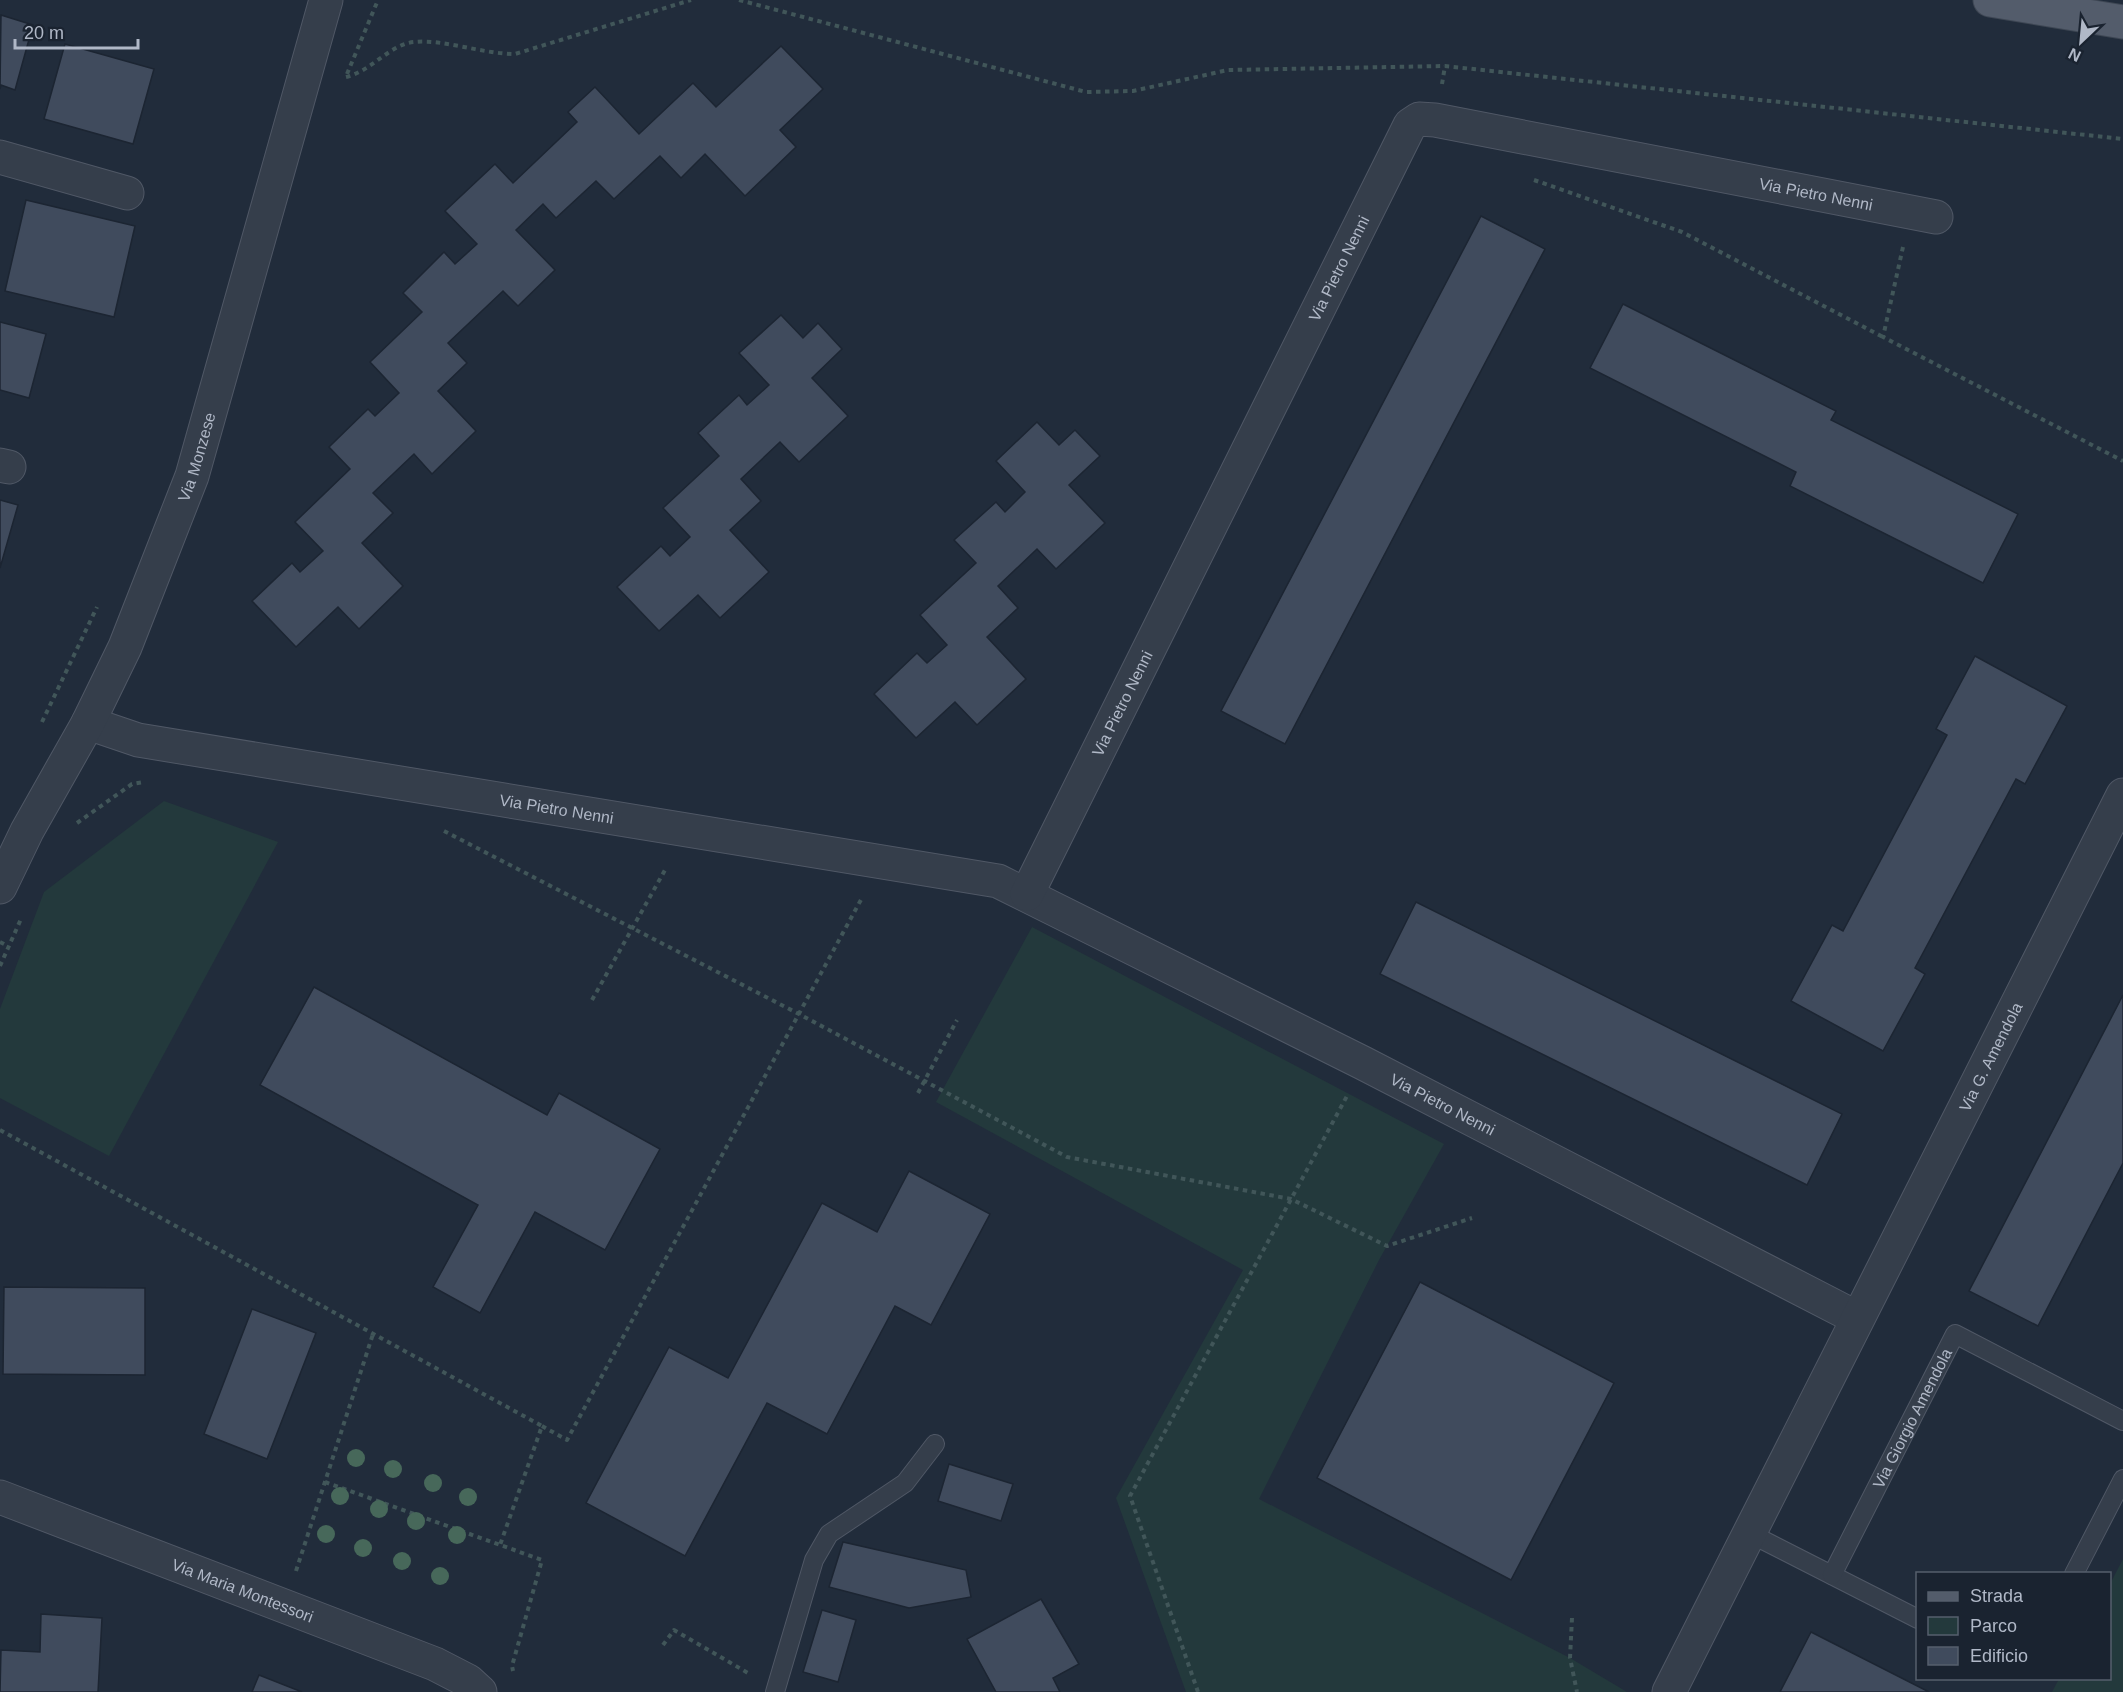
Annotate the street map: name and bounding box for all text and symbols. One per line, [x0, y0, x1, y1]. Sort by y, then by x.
scale bar [15, 12, 138, 50]
north arrow [2051, 12, 2111, 72]
text: 20 m [24, 23, 64, 43]
text: N [2066, 45, 2084, 65]
street label: Via Pietro Nenni [1758, 174, 1874, 213]
street label: Via Pietro Nenni [1305, 213, 1372, 324]
street label: Via Monzese [174, 410, 218, 504]
street label: Via Pietro Nenni [1089, 648, 1155, 759]
street label: Via Pietro Nenni [498, 791, 615, 826]
street label: Via G. Amendola [1956, 999, 2025, 1114]
street label: Via Pietro Nenni [1388, 1070, 1498, 1138]
street label: Via Giorgio Amendola [1869, 1345, 1955, 1491]
street label: Via Maria Montessori [170, 1555, 316, 1625]
legend [1916, 1572, 2111, 1680]
text: Strada [1970, 1586, 2024, 1606]
text: Parco [1970, 1616, 2017, 1636]
text: Edificio [1970, 1646, 2028, 1666]

